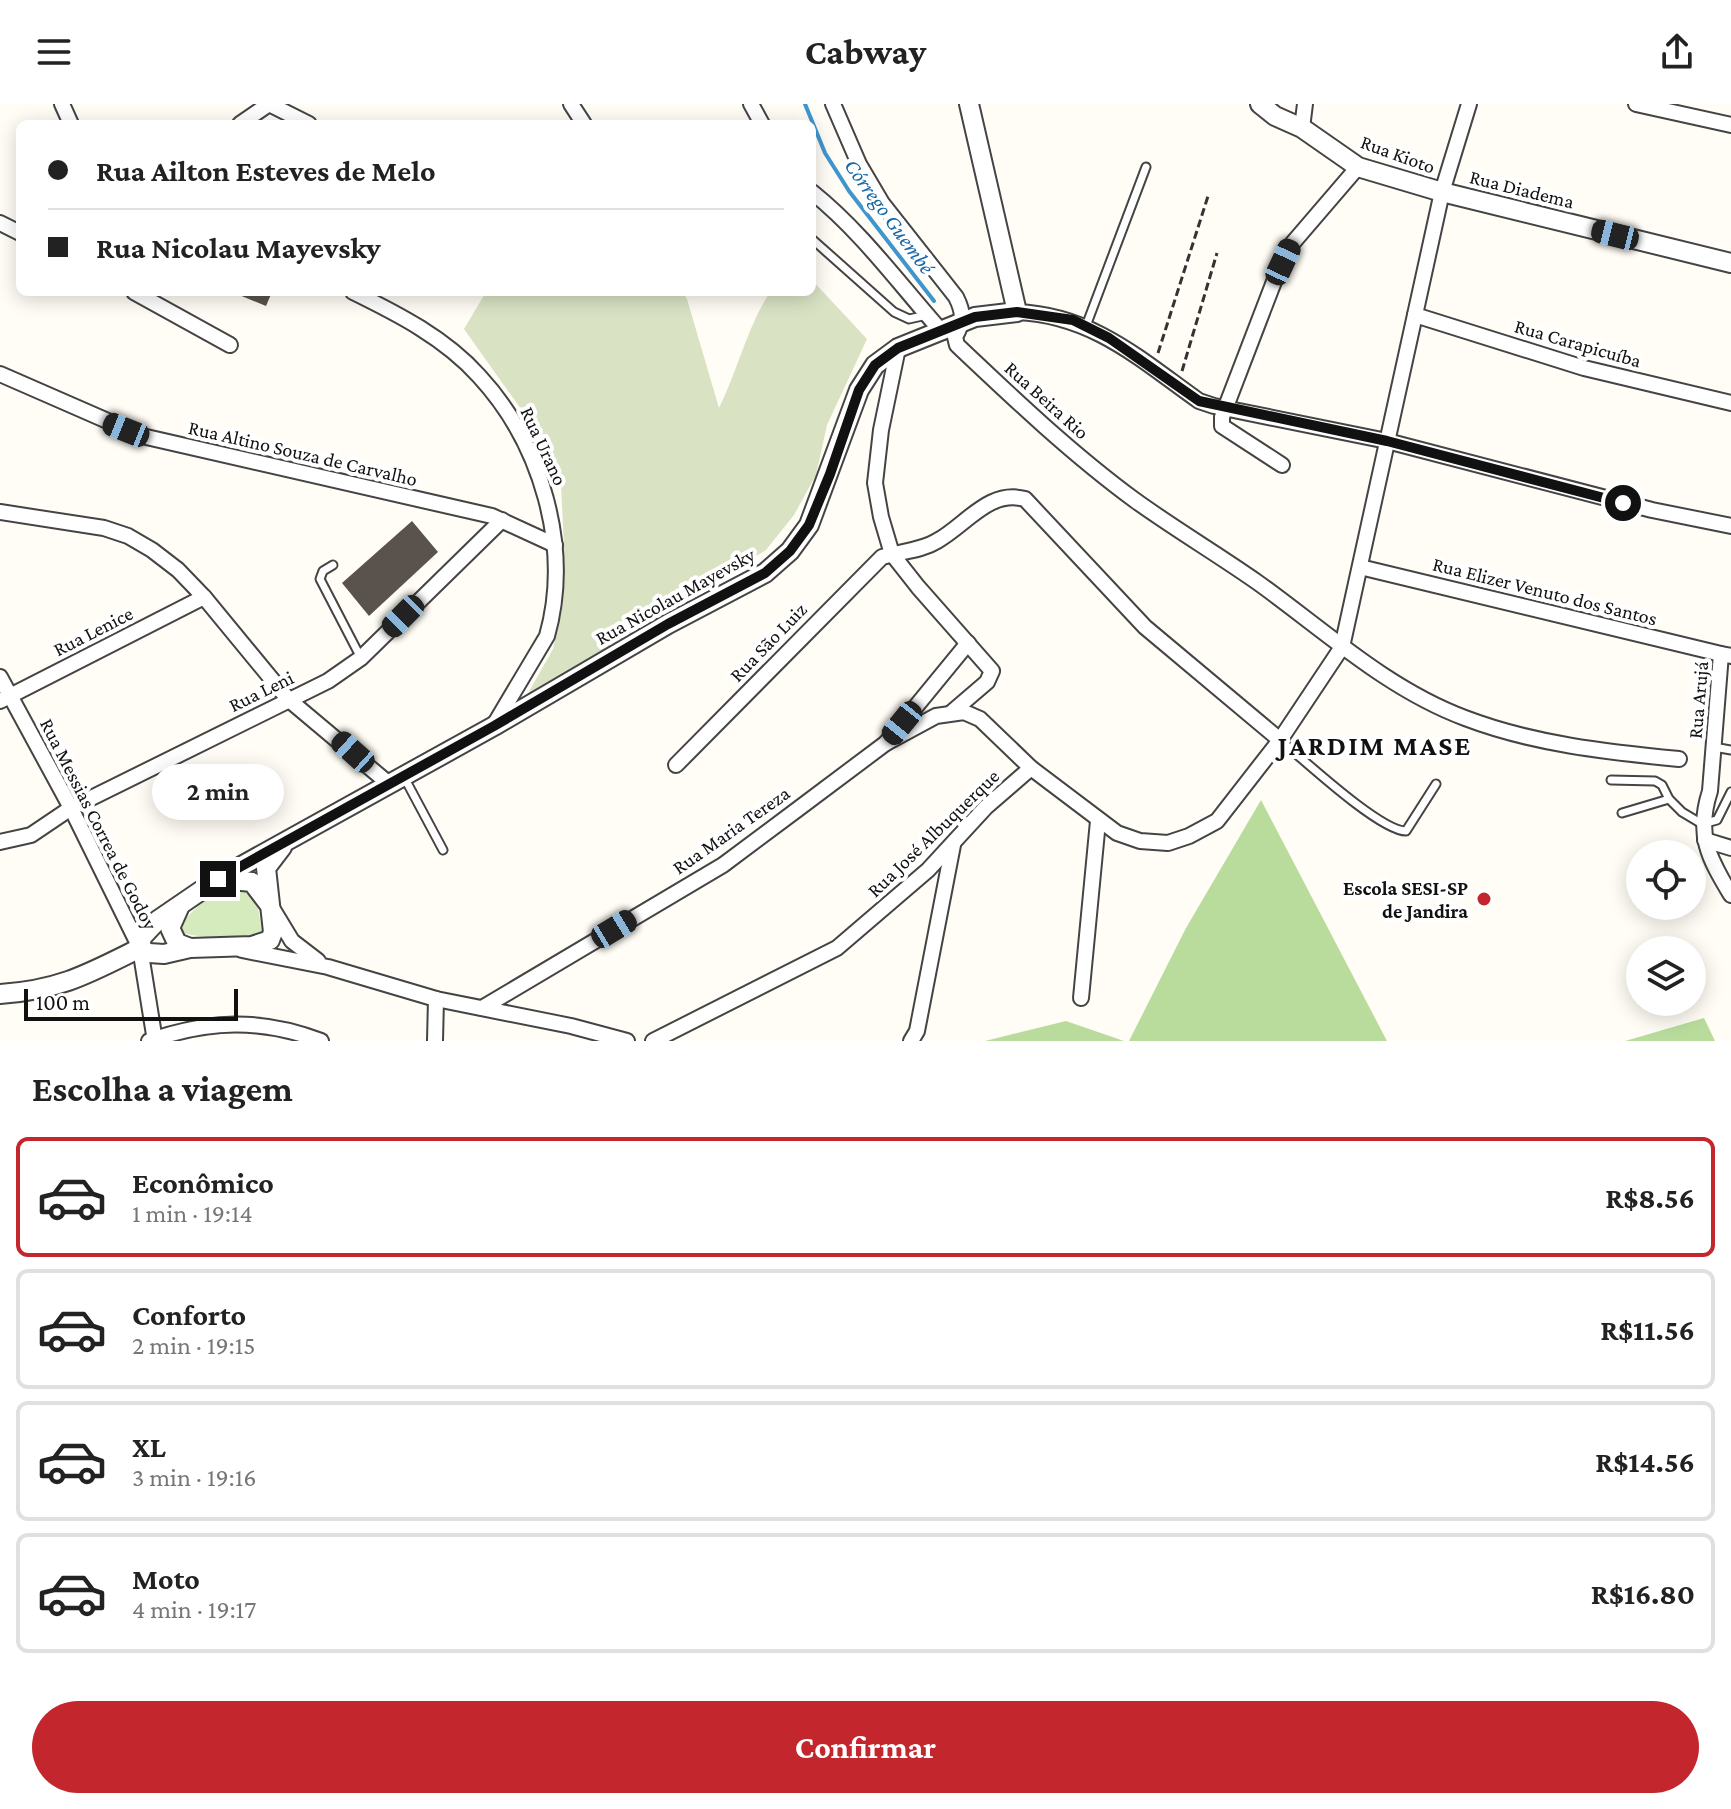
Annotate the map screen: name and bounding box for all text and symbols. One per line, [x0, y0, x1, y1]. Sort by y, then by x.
icon: menu [32, 30, 76, 74]
icon: share [1655, 30, 1699, 74]
text: Cabway [805, 32, 926, 72]
street label: Rua Kioto [1358, 130, 1438, 178]
text: Rua Ailton Esteves de Melo [96, 154, 436, 187]
water label: Córrego Guembé [839, 154, 941, 280]
street label: Rua Diadema [1467, 165, 1577, 213]
car [1589, 218, 1641, 252]
text: Rua Nicolau Mayevsky [96, 231, 381, 264]
car [1262, 235, 1304, 289]
street label: Rua Carapicuíba [1512, 314, 1644, 373]
street label: Rua Beira Rio [1000, 357, 1094, 443]
street label: Rua Urano [516, 403, 572, 489]
car [99, 410, 153, 450]
street label: Rua Altino Souza de Carvalho [186, 416, 420, 490]
route start [1605, 485, 1641, 521]
street label: Rua Nicolau Mayevsky [591, 543, 760, 650]
street label: Rua Elizer Venuto dos Santos [1431, 552, 1660, 630]
car [378, 591, 428, 641]
street label: Rua São Luiz [725, 598, 811, 686]
street label: Rua Lenice [50, 602, 137, 660]
street label: Rua Arujá [1684, 660, 1713, 740]
street label: Rua Leni [225, 666, 297, 716]
car [878, 697, 926, 749]
street label: Rua Messias Correa de Godoy [35, 715, 162, 934]
car [327, 727, 379, 777]
district label: JARDIM MASE [1275, 730, 1472, 761]
callout: 2 min [152, 763, 284, 819]
street label: Rua José Albuquerque [863, 764, 1004, 902]
text: 2 min [187, 777, 249, 806]
street label: Rua Maria Tereza [668, 781, 794, 879]
map controls [1626, 840, 1706, 1016]
button: locate [1626, 840, 1706, 920]
route end [200, 861, 236, 897]
place label: Escola SESI-SP de Jandira [1343, 877, 1468, 922]
marker: Escola SESI-SP de Jandira [1475, 890, 1493, 908]
car [587, 906, 641, 952]
button: layers [1626, 936, 1706, 1016]
scale bar [24, 985, 238, 1021]
text: 100 m [36, 990, 90, 1015]
text: Escolha a viagem [32, 1069, 293, 1109]
icon: car [36, 1161, 108, 1233]
text: Econômico [132, 1166, 274, 1199]
text: R$8.56 [1605, 1181, 1695, 1214]
text: 1 min · 19:14 [132, 1199, 253, 1228]
icon: car [36, 1293, 108, 1365]
text: Conforto [132, 1298, 246, 1331]
text: R$11.56 [1600, 1313, 1695, 1346]
text: 2 min · 19:15 [132, 1331, 256, 1360]
icon: car [36, 1425, 108, 1497]
text: XL [132, 1430, 166, 1463]
text: R$14.56 [1595, 1445, 1695, 1478]
text: 3 min · 19:16 [132, 1463, 257, 1492]
icon: car [36, 1557, 108, 1629]
text: Moto [132, 1562, 200, 1595]
text: R$16.80 [1591, 1577, 1695, 1610]
text: 4 min · 19:17 [132, 1595, 256, 1624]
button: Confirmar [32, 1701, 1699, 1793]

